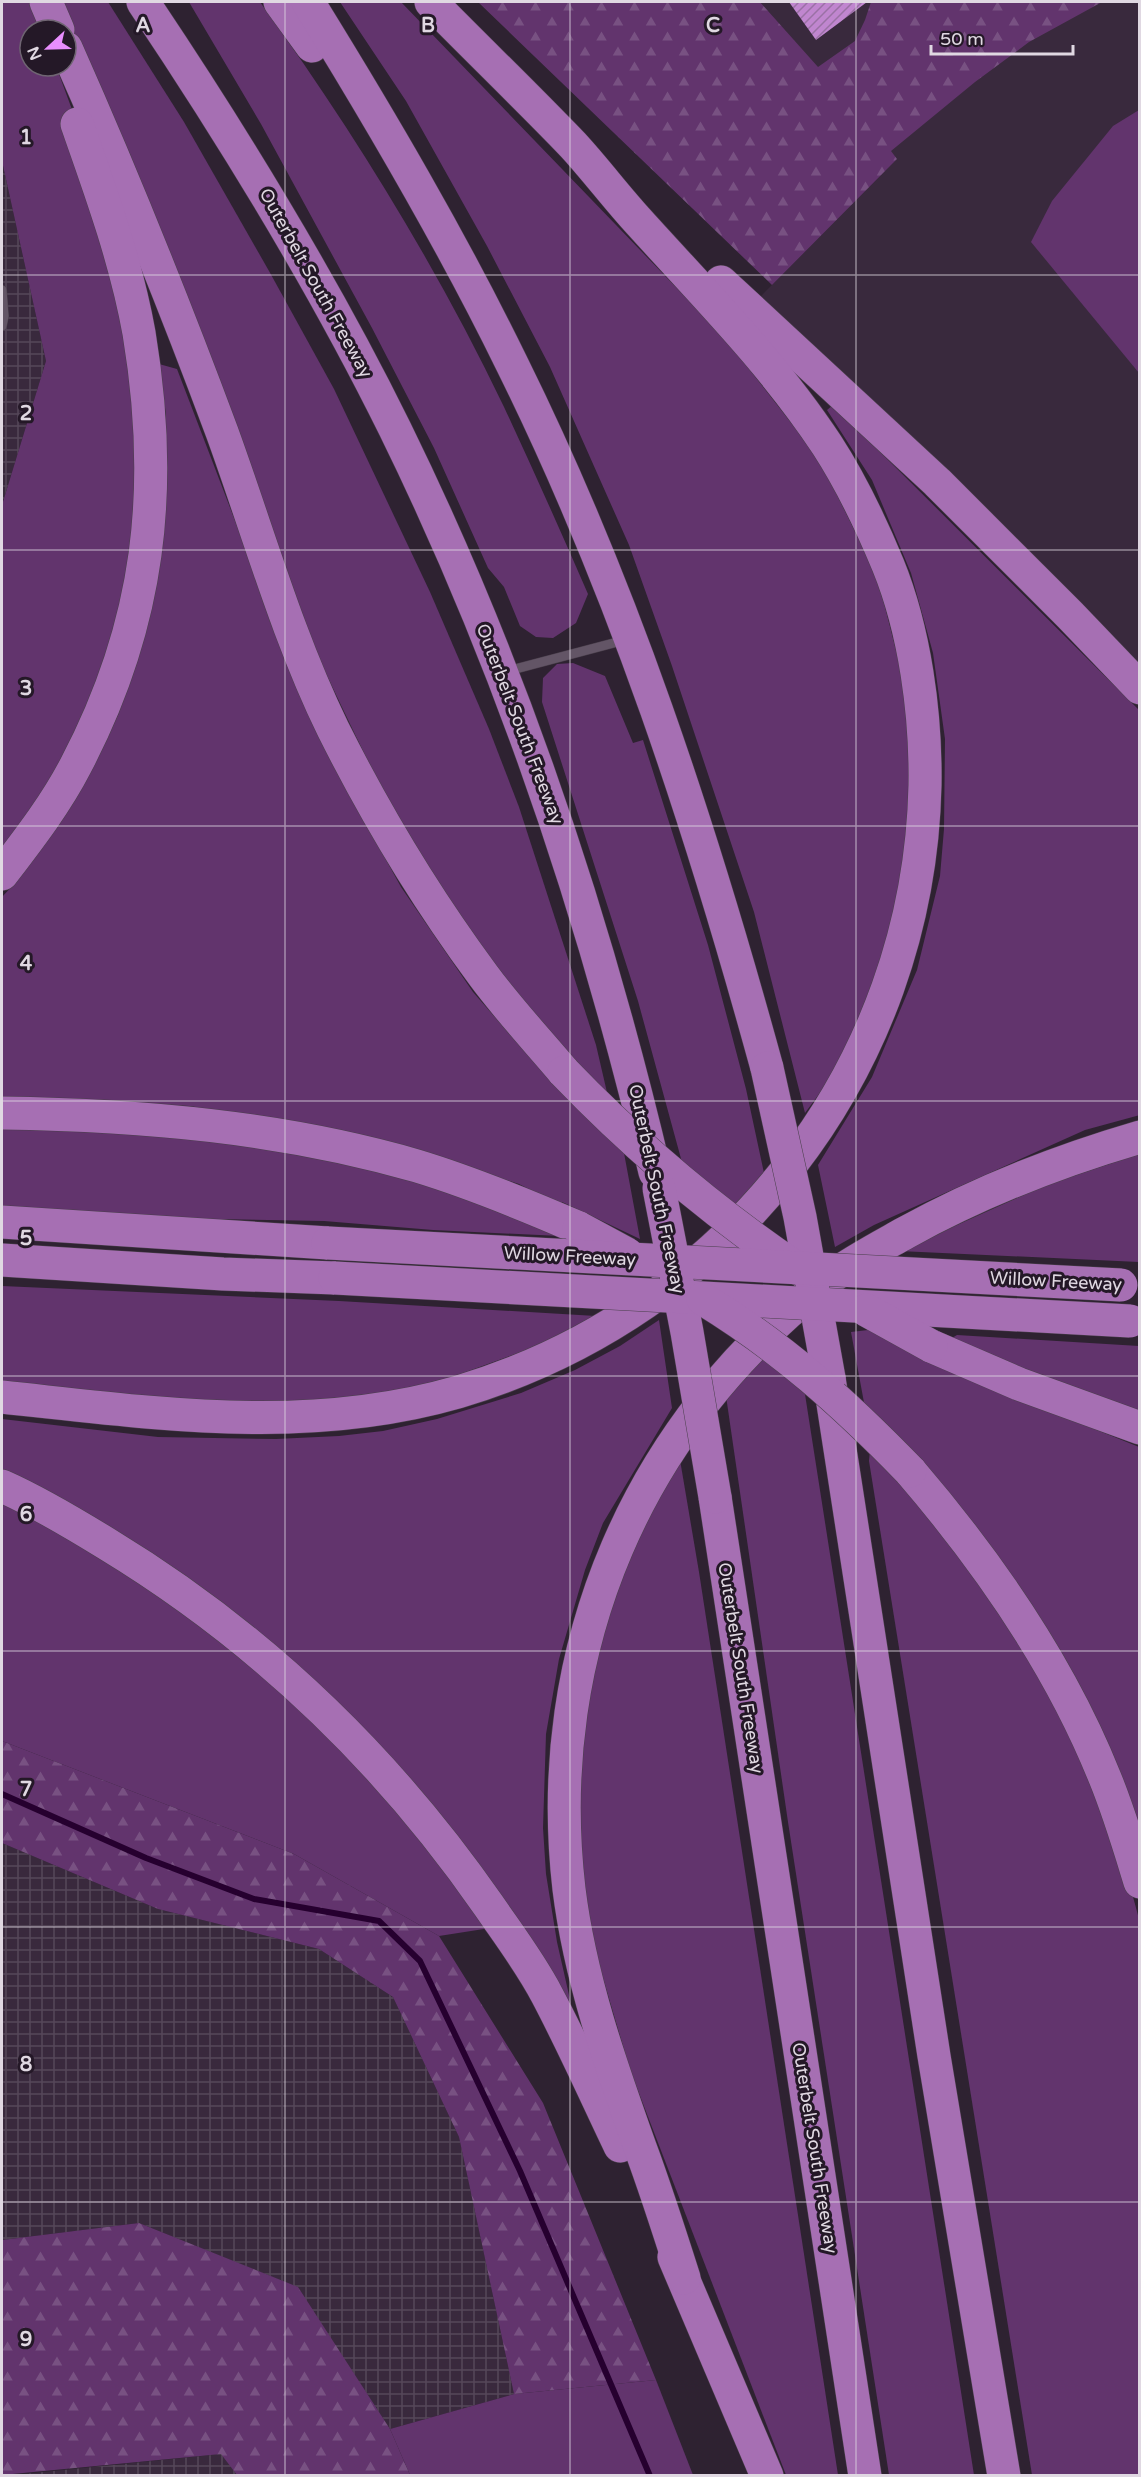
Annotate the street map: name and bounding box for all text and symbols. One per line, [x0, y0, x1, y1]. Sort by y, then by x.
text: A [136, 14, 151, 38]
text: B [421, 14, 435, 38]
text: C [706, 14, 720, 38]
north arrow [18, 18, 78, 78]
scale bar [931, 18, 1074, 56]
text: 50 m [940, 28, 984, 50]
text: N [23, 44, 47, 63]
text: 1 [20, 126, 32, 150]
street label: Outerbelt South Freeway [255, 184, 378, 382]
text: 2 [20, 402, 32, 426]
street label: Outerbelt South Freeway [471, 620, 569, 828]
text: 3 [20, 677, 32, 701]
text: 4 [20, 952, 33, 976]
street label: Outerbelt South Freeway [624, 1082, 690, 1296]
text: 5 [20, 1227, 32, 1251]
street label: Willow Freeway [503, 1242, 637, 1270]
street label: Willow Freeway [989, 1267, 1123, 1295]
text: 6 [20, 1503, 32, 1527]
street label: Outerbelt South Freeway [713, 1561, 769, 1775]
text: 7 [20, 1778, 32, 1802]
street label: Outerbelt South Freeway [787, 2041, 843, 2255]
text: 8 [20, 2053, 32, 2077]
text: 9 [20, 2328, 32, 2352]

